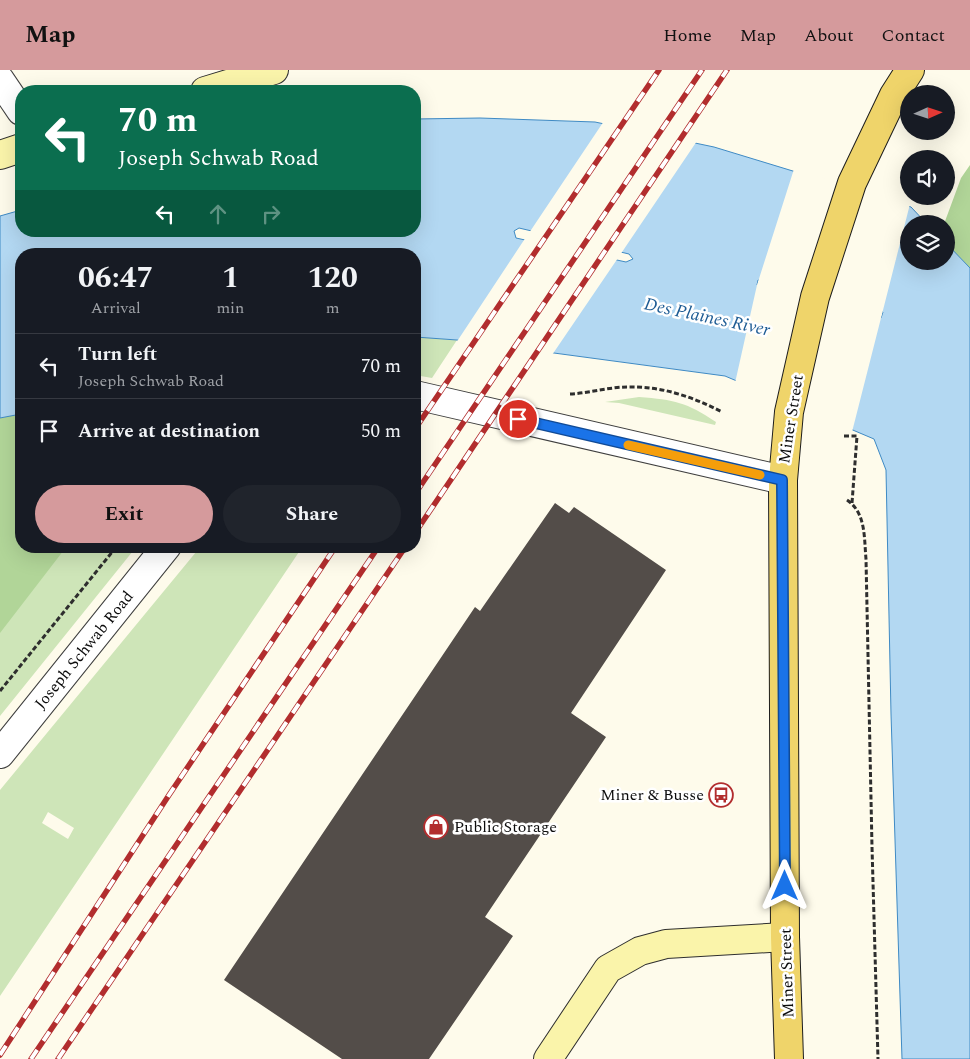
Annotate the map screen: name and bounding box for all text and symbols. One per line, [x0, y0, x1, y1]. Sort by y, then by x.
text: Map [25, 17, 75, 53]
text: Home [663, 22, 712, 49]
text: Map [740, 22, 776, 49]
text: About [804, 22, 854, 49]
text: Contact [882, 22, 945, 49]
north arrow [900, 85, 955, 140]
map controls [900, 85, 955, 270]
text: 70 m [118, 94, 198, 147]
icon: left [35, 105, 100, 170]
text: Joseph Schwab Road [118, 142, 319, 175]
button: sound [900, 150, 955, 205]
icon: left [151, 200, 179, 228]
icon: ahead [204, 200, 232, 228]
icon: right [257, 200, 285, 228]
button: layers [900, 215, 955, 270]
text: 06:47 [78, 255, 153, 301]
text: 1 [222, 255, 239, 301]
text: 120 [307, 255, 358, 301]
water label: Des Plaines River [641, 290, 773, 344]
text: Arrival [91, 296, 141, 320]
text: min [216, 296, 244, 320]
text: m [326, 296, 340, 320]
text: Turn left [78, 340, 157, 369]
icon: left [35, 352, 63, 380]
text: 70 m [361, 352, 401, 381]
text: Joseph Schwab Road [78, 369, 224, 393]
street label: Miner Street [772, 372, 810, 465]
pin [497, 398, 539, 440]
icon: arrive [504, 405, 532, 433]
icon: arrive [35, 417, 63, 445]
text: Arrive at destination [78, 417, 260, 446]
text: 50 m [361, 417, 401, 446]
button: Exit [35, 485, 213, 543]
button: Share [223, 485, 401, 543]
street label: Joseph Schwab Road [29, 586, 139, 714]
bus stop icon: Miner & Busse [708, 782, 734, 808]
place label: Miner & Busse [600, 783, 704, 807]
shop icon: Public Storage [423, 814, 449, 840]
place label: Public Storage [454, 815, 557, 839]
position arrow [758, 859, 810, 911]
street label: Miner Street [773, 927, 801, 1018]

